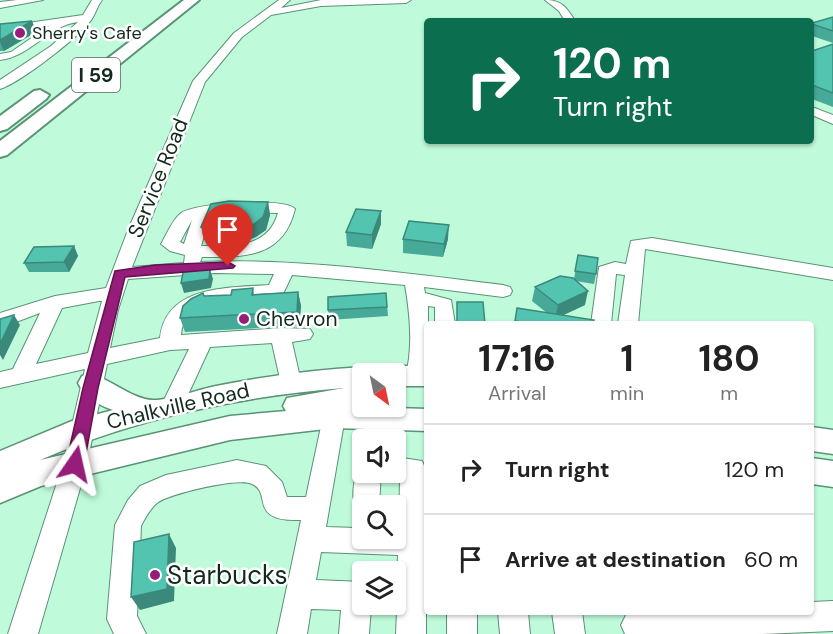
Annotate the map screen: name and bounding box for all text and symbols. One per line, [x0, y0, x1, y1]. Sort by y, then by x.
place label: Sherry's Cafe [32, 21, 142, 45]
marker: Sherry's Cafe [13, 26, 27, 40]
text: 120 m [553, 36, 671, 91]
icon: right [454, 42, 532, 120]
road number: I 59 [72, 58, 120, 92]
text: Turn right [553, 89, 673, 124]
street label: Service Road [121, 114, 195, 242]
pin [202, 204, 253, 266]
icon: arrive [211, 213, 244, 246]
place label: Chevron [256, 305, 338, 333]
marker: Chevron [237, 312, 251, 326]
text: 17:16 [478, 335, 556, 382]
text: 1 [621, 335, 634, 382]
text: 180 [698, 335, 760, 382]
north arrow [352, 363, 406, 417]
map controls [352, 363, 406, 615]
street label: Chalkville Road [104, 376, 252, 436]
text: Arrival [488, 380, 546, 406]
text: min [610, 380, 644, 406]
text: m [720, 380, 738, 406]
button: sound [352, 429, 406, 483]
position arrow [43, 432, 107, 496]
icon: right [454, 453, 487, 486]
text: Turn right [505, 455, 610, 484]
text: 120 m [724, 455, 784, 484]
button: search [352, 495, 406, 549]
icon: arrive [454, 543, 487, 576]
text: Arrive at destination [505, 545, 726, 574]
text: 60 m [744, 545, 798, 574]
place label: Starbucks [167, 558, 287, 592]
button: layers [352, 561, 406, 615]
marker: Starbucks [148, 568, 162, 582]

